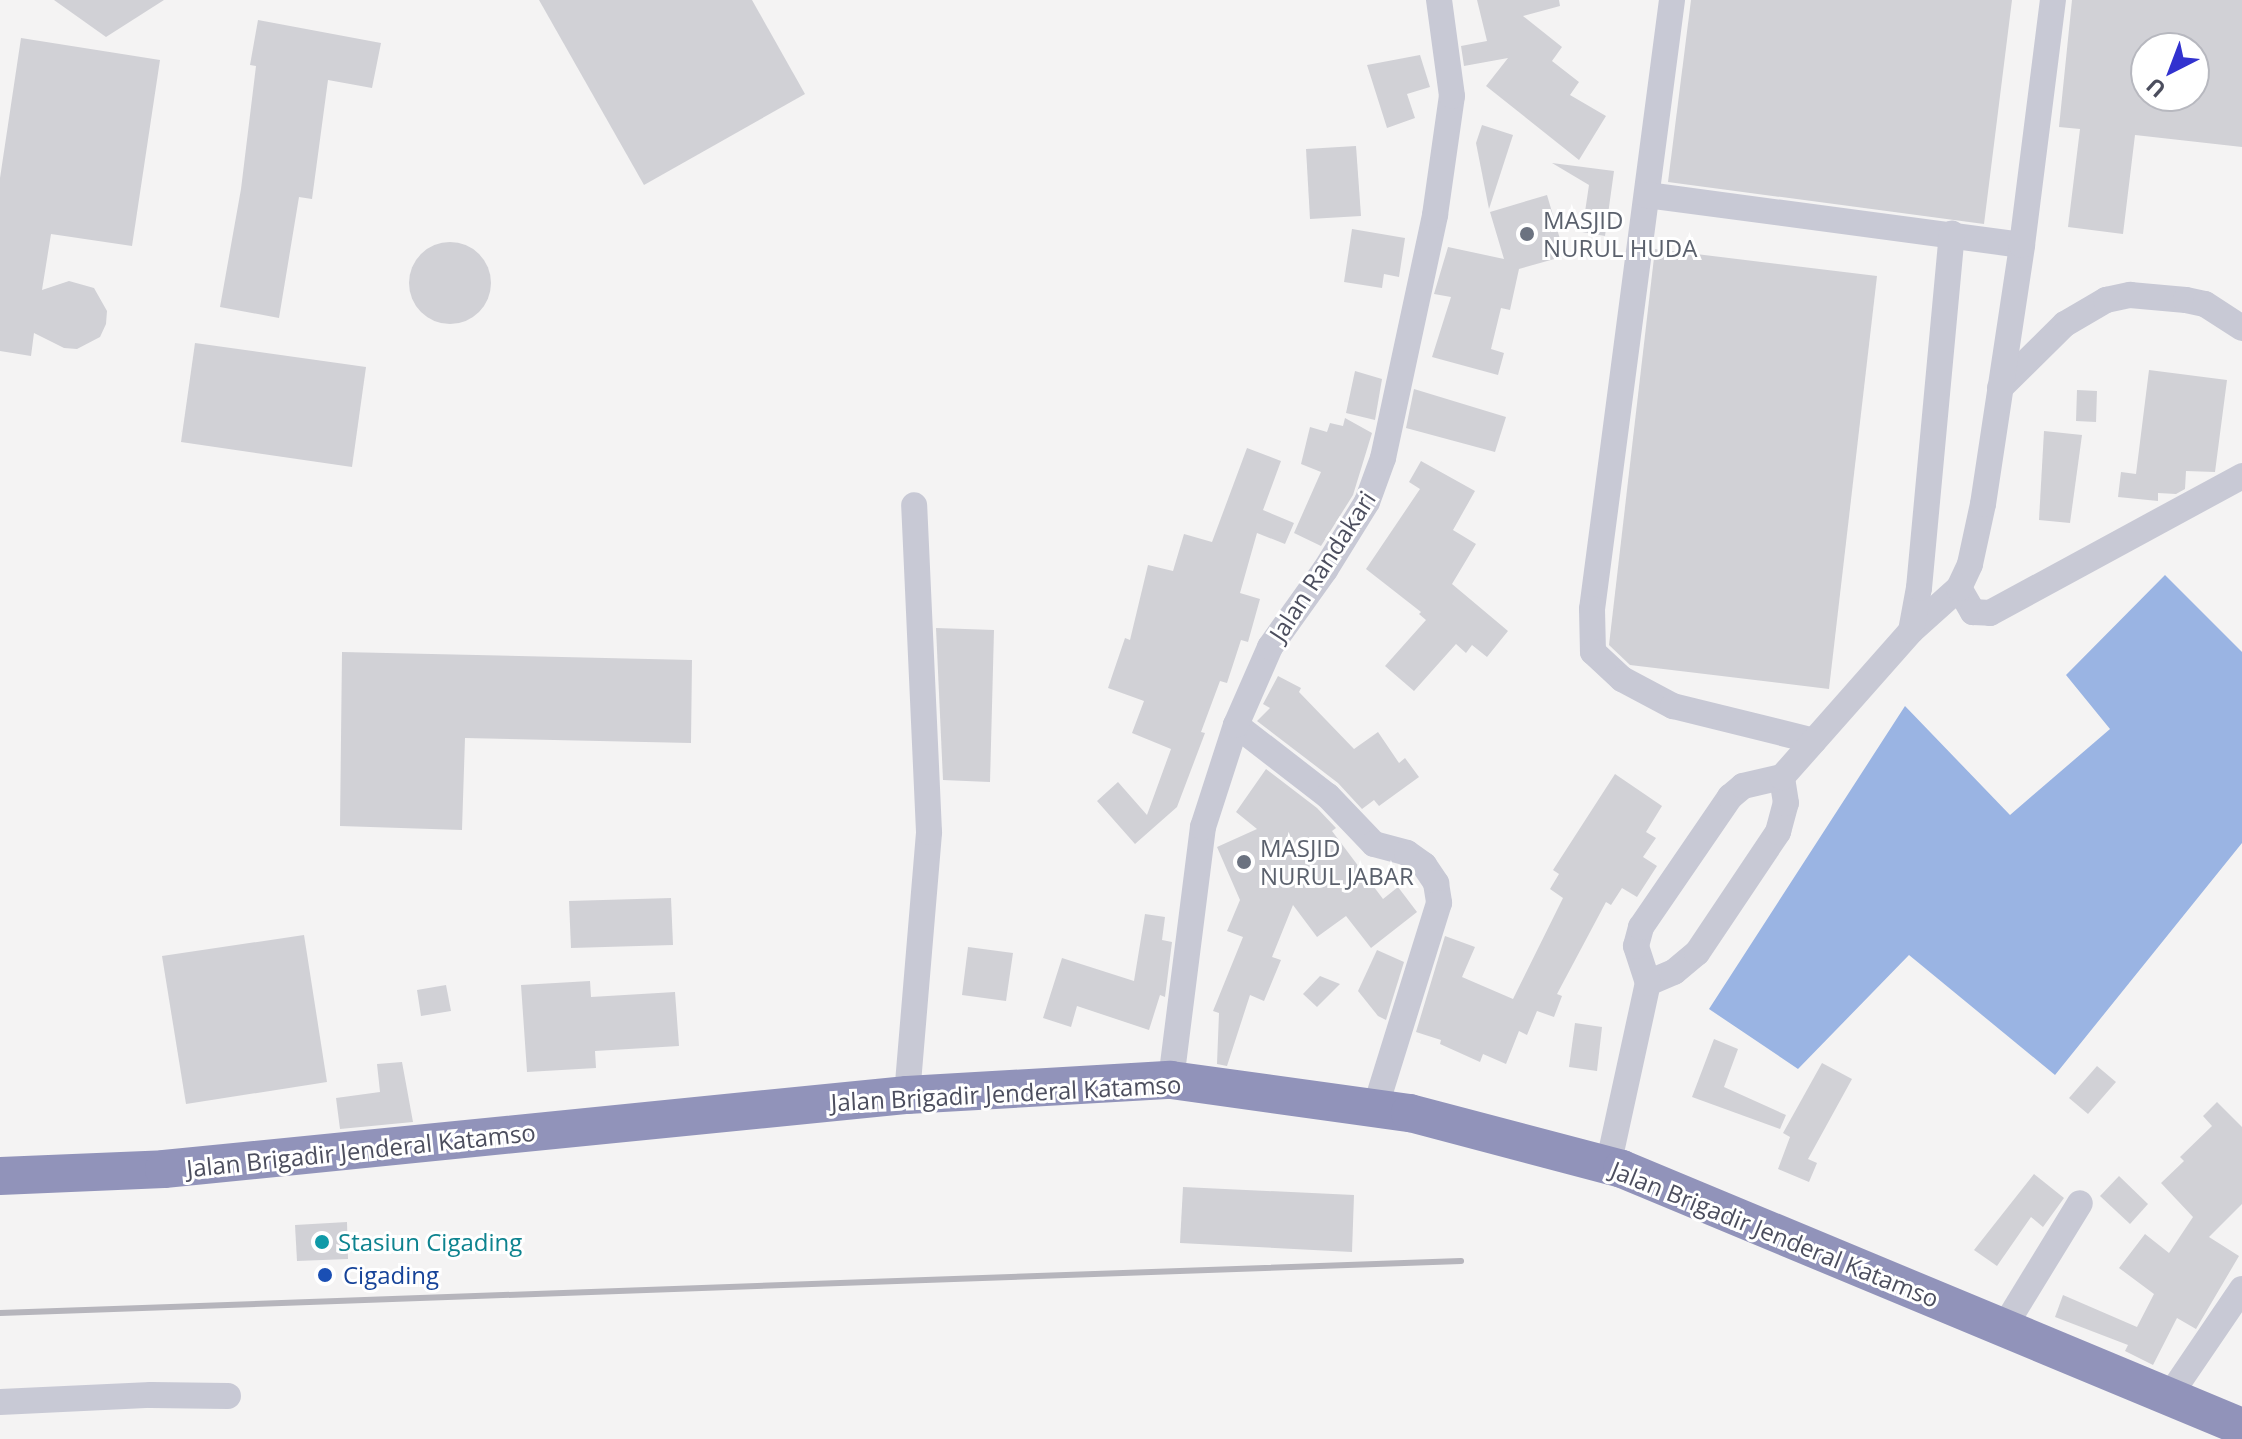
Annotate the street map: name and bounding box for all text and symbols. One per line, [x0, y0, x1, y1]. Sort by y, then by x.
north arrow [2130, 32, 2210, 112]
text: U [2139, 72, 2172, 105]
place label: MASJID NURUL HUDA [1543, 206, 1697, 262]
marker: MASJID NURUL HUDA [1518, 225, 1536, 243]
street label: Jalan Randakari [1263, 486, 1381, 646]
place label: MASJID NURUL JABAR [1260, 834, 1414, 890]
marker: MASJID NURUL JABAR [1235, 853, 1253, 871]
street label: Jalan Brigadir Jenderal Katamso [830, 1069, 1182, 1117]
street label: Jalan Brigadir Jenderal Katamso [185, 1117, 537, 1183]
street label: Jalan Brigadir Jenderal Katamso [1607, 1155, 1943, 1313]
place label: Stasiun Cigading [338, 1228, 522, 1256]
marker: Stasiun Cigading [313, 1233, 331, 1251]
place label: Cigading [343, 1261, 439, 1289]
marker: Cigading [314, 1264, 336, 1286]

